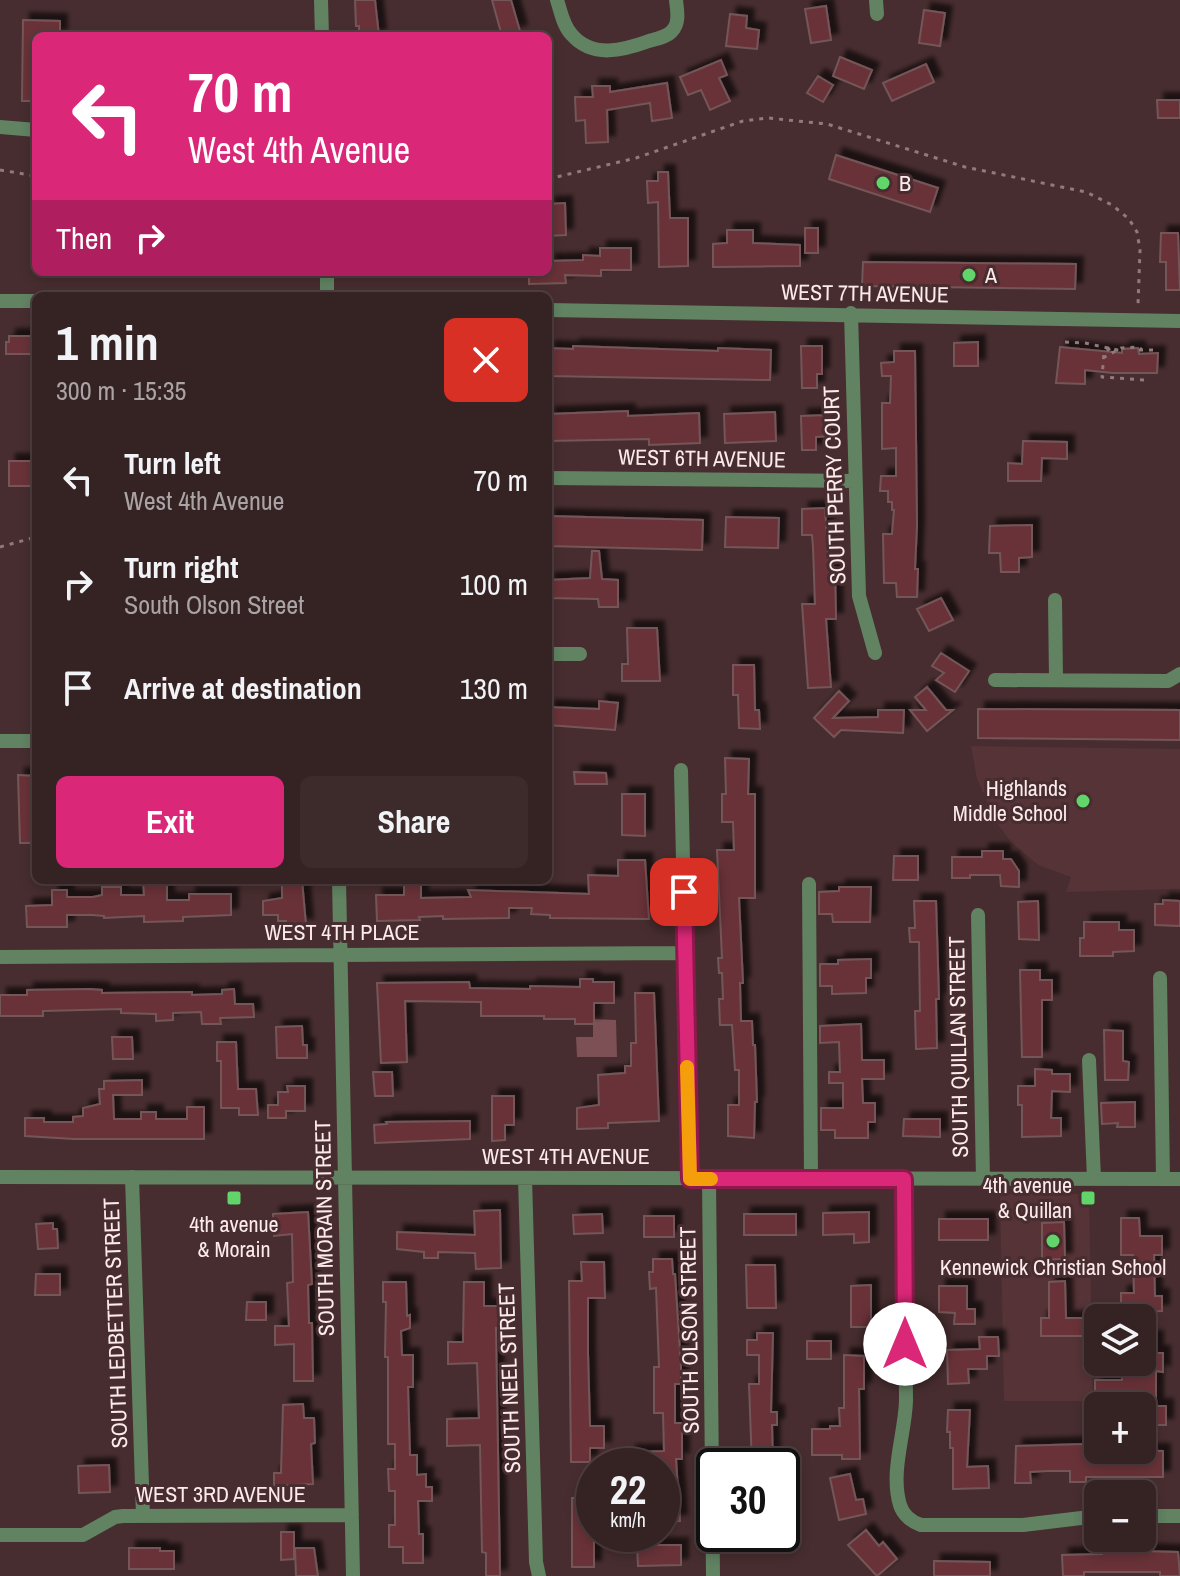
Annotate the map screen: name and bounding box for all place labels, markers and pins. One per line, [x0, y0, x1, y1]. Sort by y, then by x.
place label: B [899, 168, 911, 198]
marker: B [874, 174, 892, 192]
place label: A [984, 260, 998, 290]
marker: A [960, 266, 978, 284]
place label: Highlands Middle School [953, 773, 1067, 828]
marker: Highlands Middle School [1074, 792, 1092, 810]
pin [650, 858, 718, 926]
place label: 4th avenue & Quillan [983, 1170, 1072, 1225]
marker: 4th avenue & Morain [225, 1189, 243, 1207]
marker: 4th avenue & Quillan [1079, 1189, 1097, 1207]
place label: 4th avenue & Morain [189, 1209, 279, 1264]
marker: Kennewick Christian School [1044, 1232, 1062, 1250]
place label: Kennewick Christian School [940, 1252, 1166, 1282]

